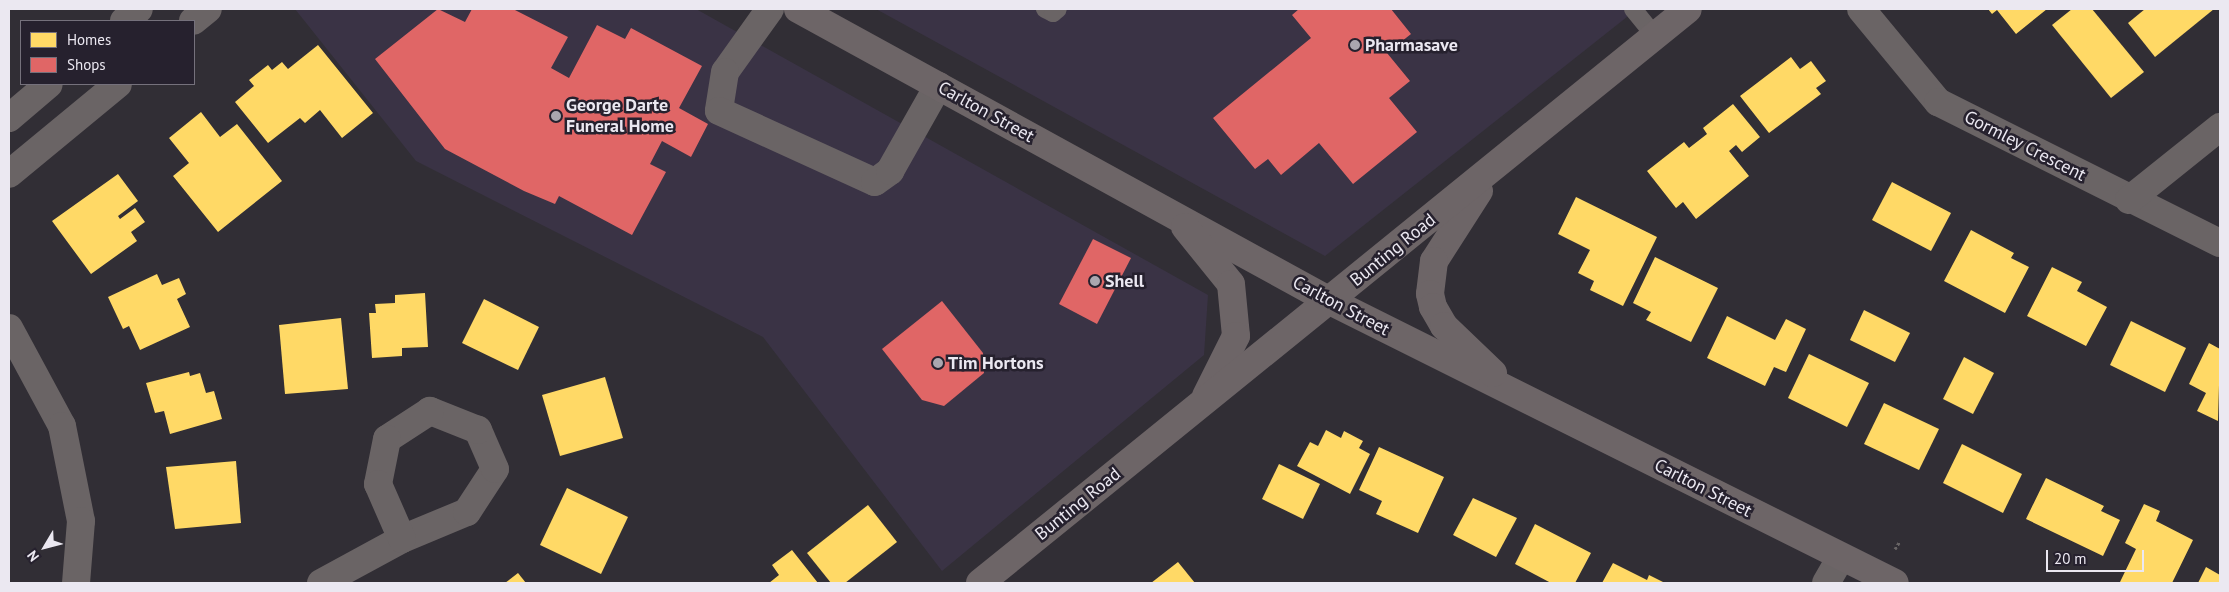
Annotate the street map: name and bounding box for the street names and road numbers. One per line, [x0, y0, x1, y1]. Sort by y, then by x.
street label: Carlton Street [934, 77, 1038, 147]
street label: Gormley Crescent [1960, 106, 2090, 186]
street label: Bunting Road [1346, 209, 1440, 291]
street label: Carlton Street [1289, 271, 1393, 341]
street label: Carlton Street [1651, 454, 1755, 522]
street label: Bunting Road [1031, 463, 1125, 545]

